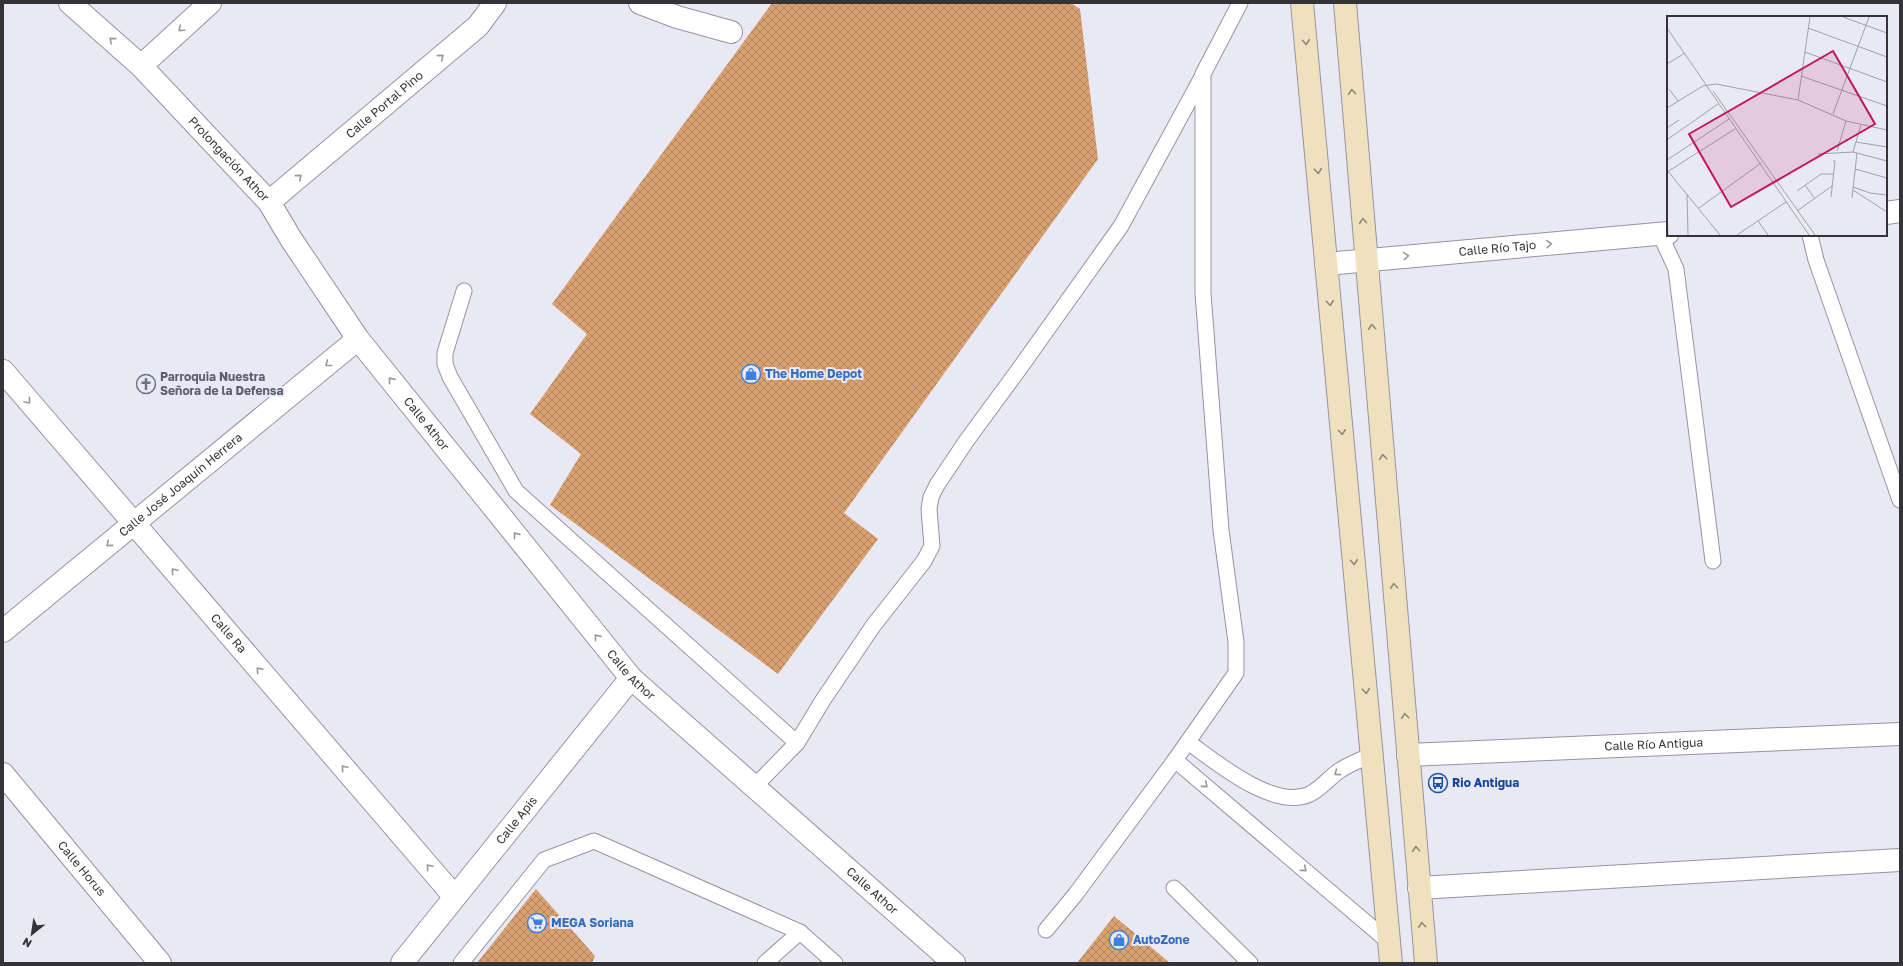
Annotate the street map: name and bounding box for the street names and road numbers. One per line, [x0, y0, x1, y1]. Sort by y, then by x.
street label: Calle Portal Pino [342, 68, 426, 141]
street label: Prolongación Athor [186, 113, 273, 205]
street label: Calle Río Tajo [1458, 237, 1537, 259]
street label: Calle Athor [401, 394, 453, 453]
street label: Calle José Joaquín Herrera [116, 429, 245, 540]
street label: Calle Ra [208, 610, 250, 656]
street label: Calle Athor [604, 646, 659, 703]
street label: Calle Río Antigua [1604, 734, 1703, 754]
street label: Calle Apis [492, 793, 540, 847]
street label: Calle Horus [55, 838, 109, 899]
street label: Calle Athor [843, 864, 902, 917]

